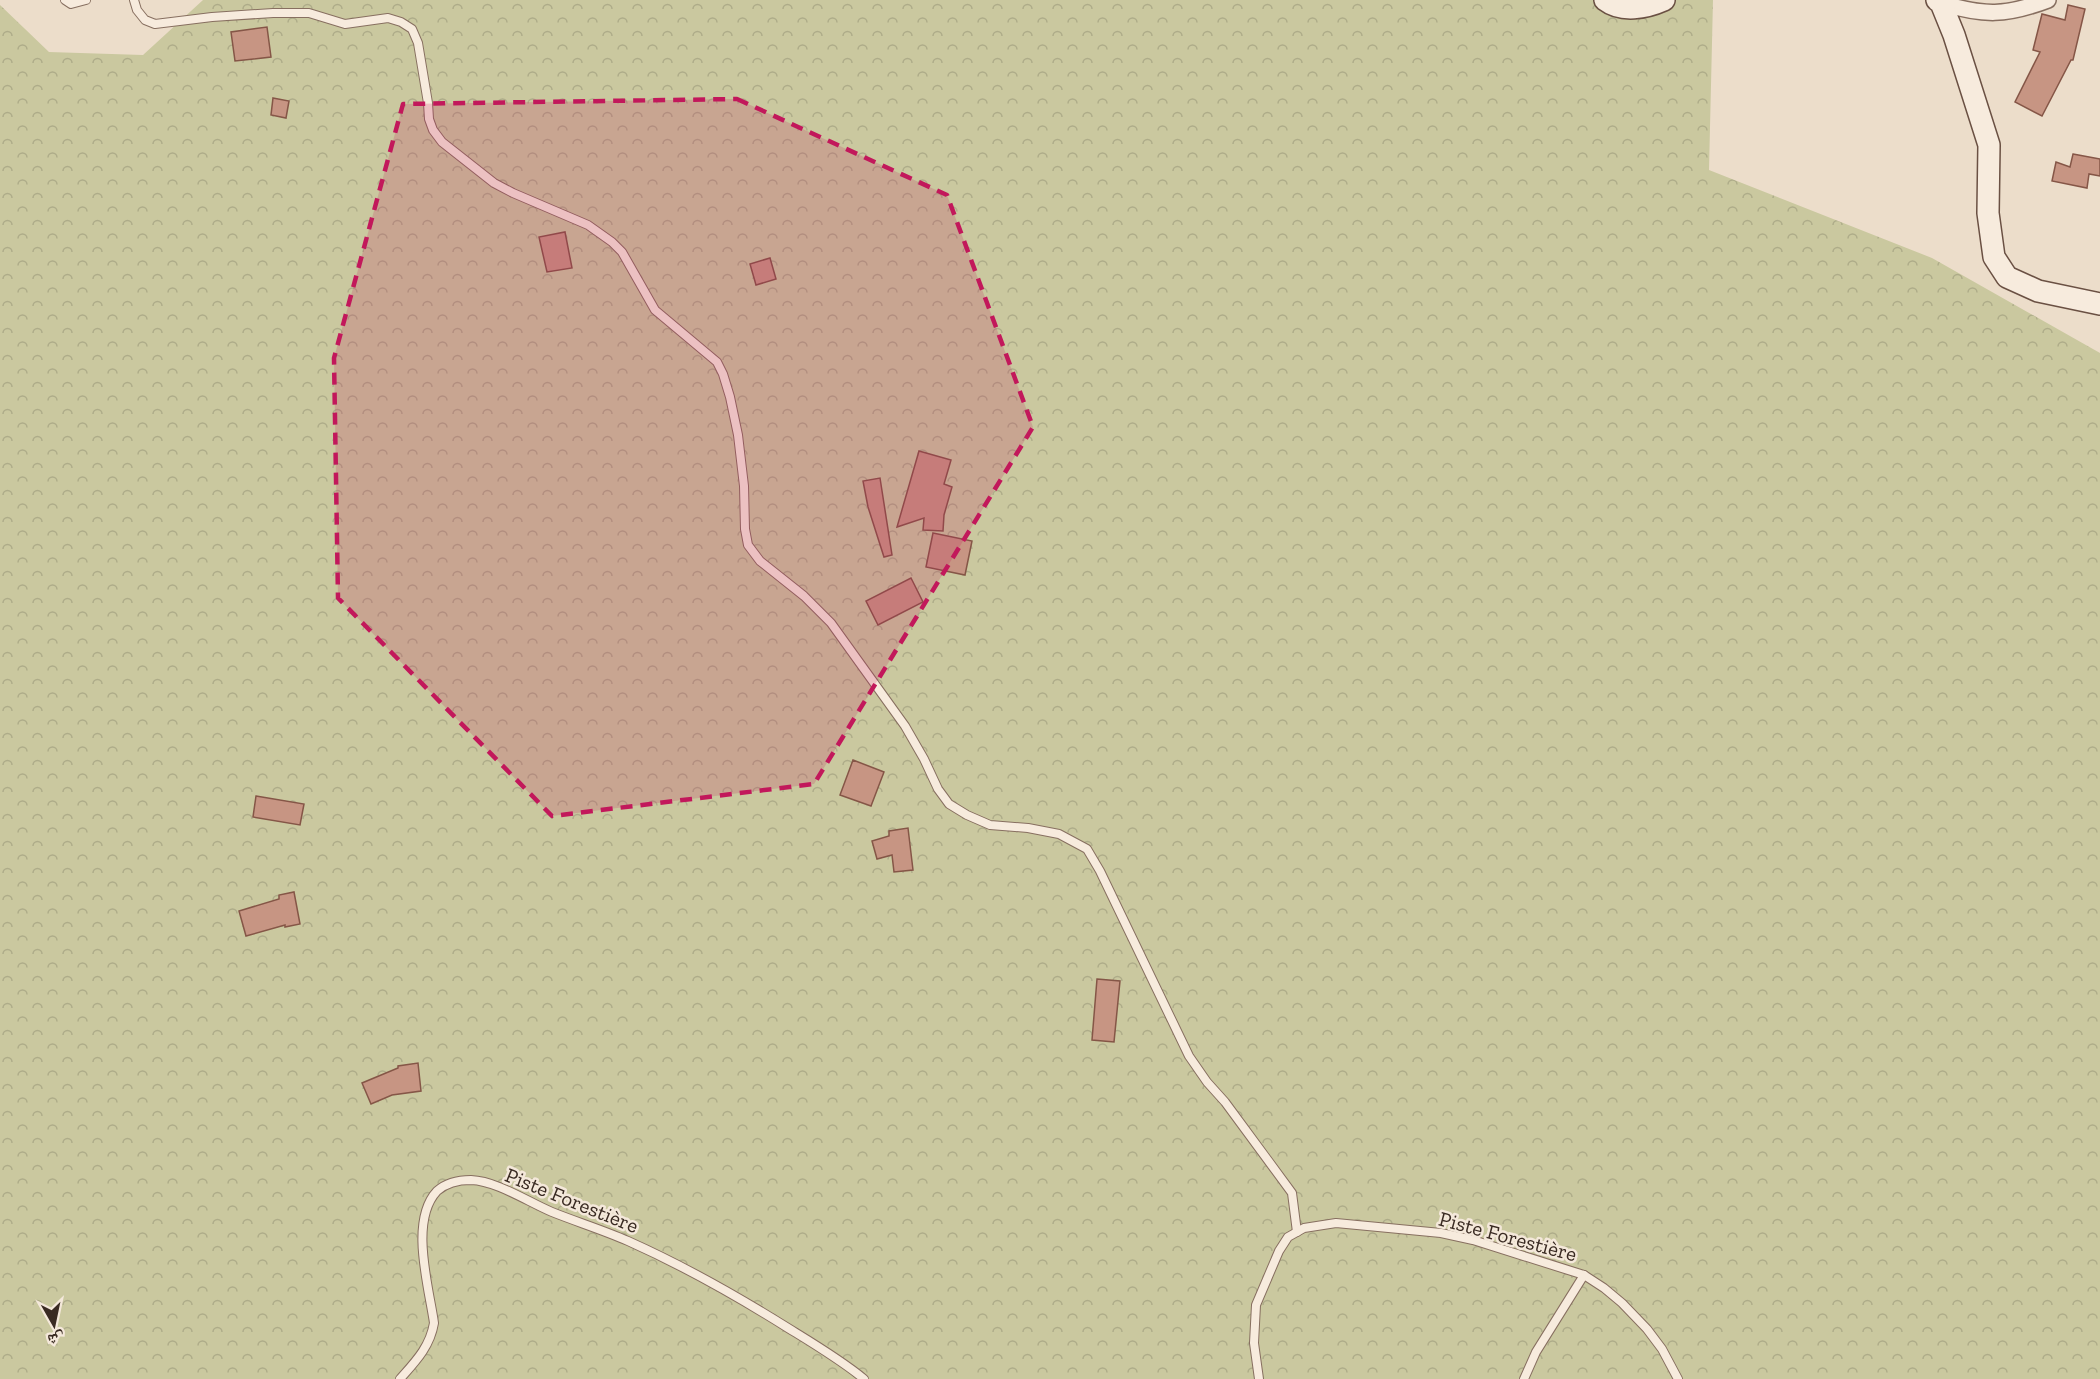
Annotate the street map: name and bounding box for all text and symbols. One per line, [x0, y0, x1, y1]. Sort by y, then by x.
street label: Piste Forestière [502, 1162, 643, 1238]
street label: Piste Forestière [1436, 1206, 1580, 1266]
north arrow [24, 1295, 84, 1355]
text: ش [46, 1329, 66, 1350]

